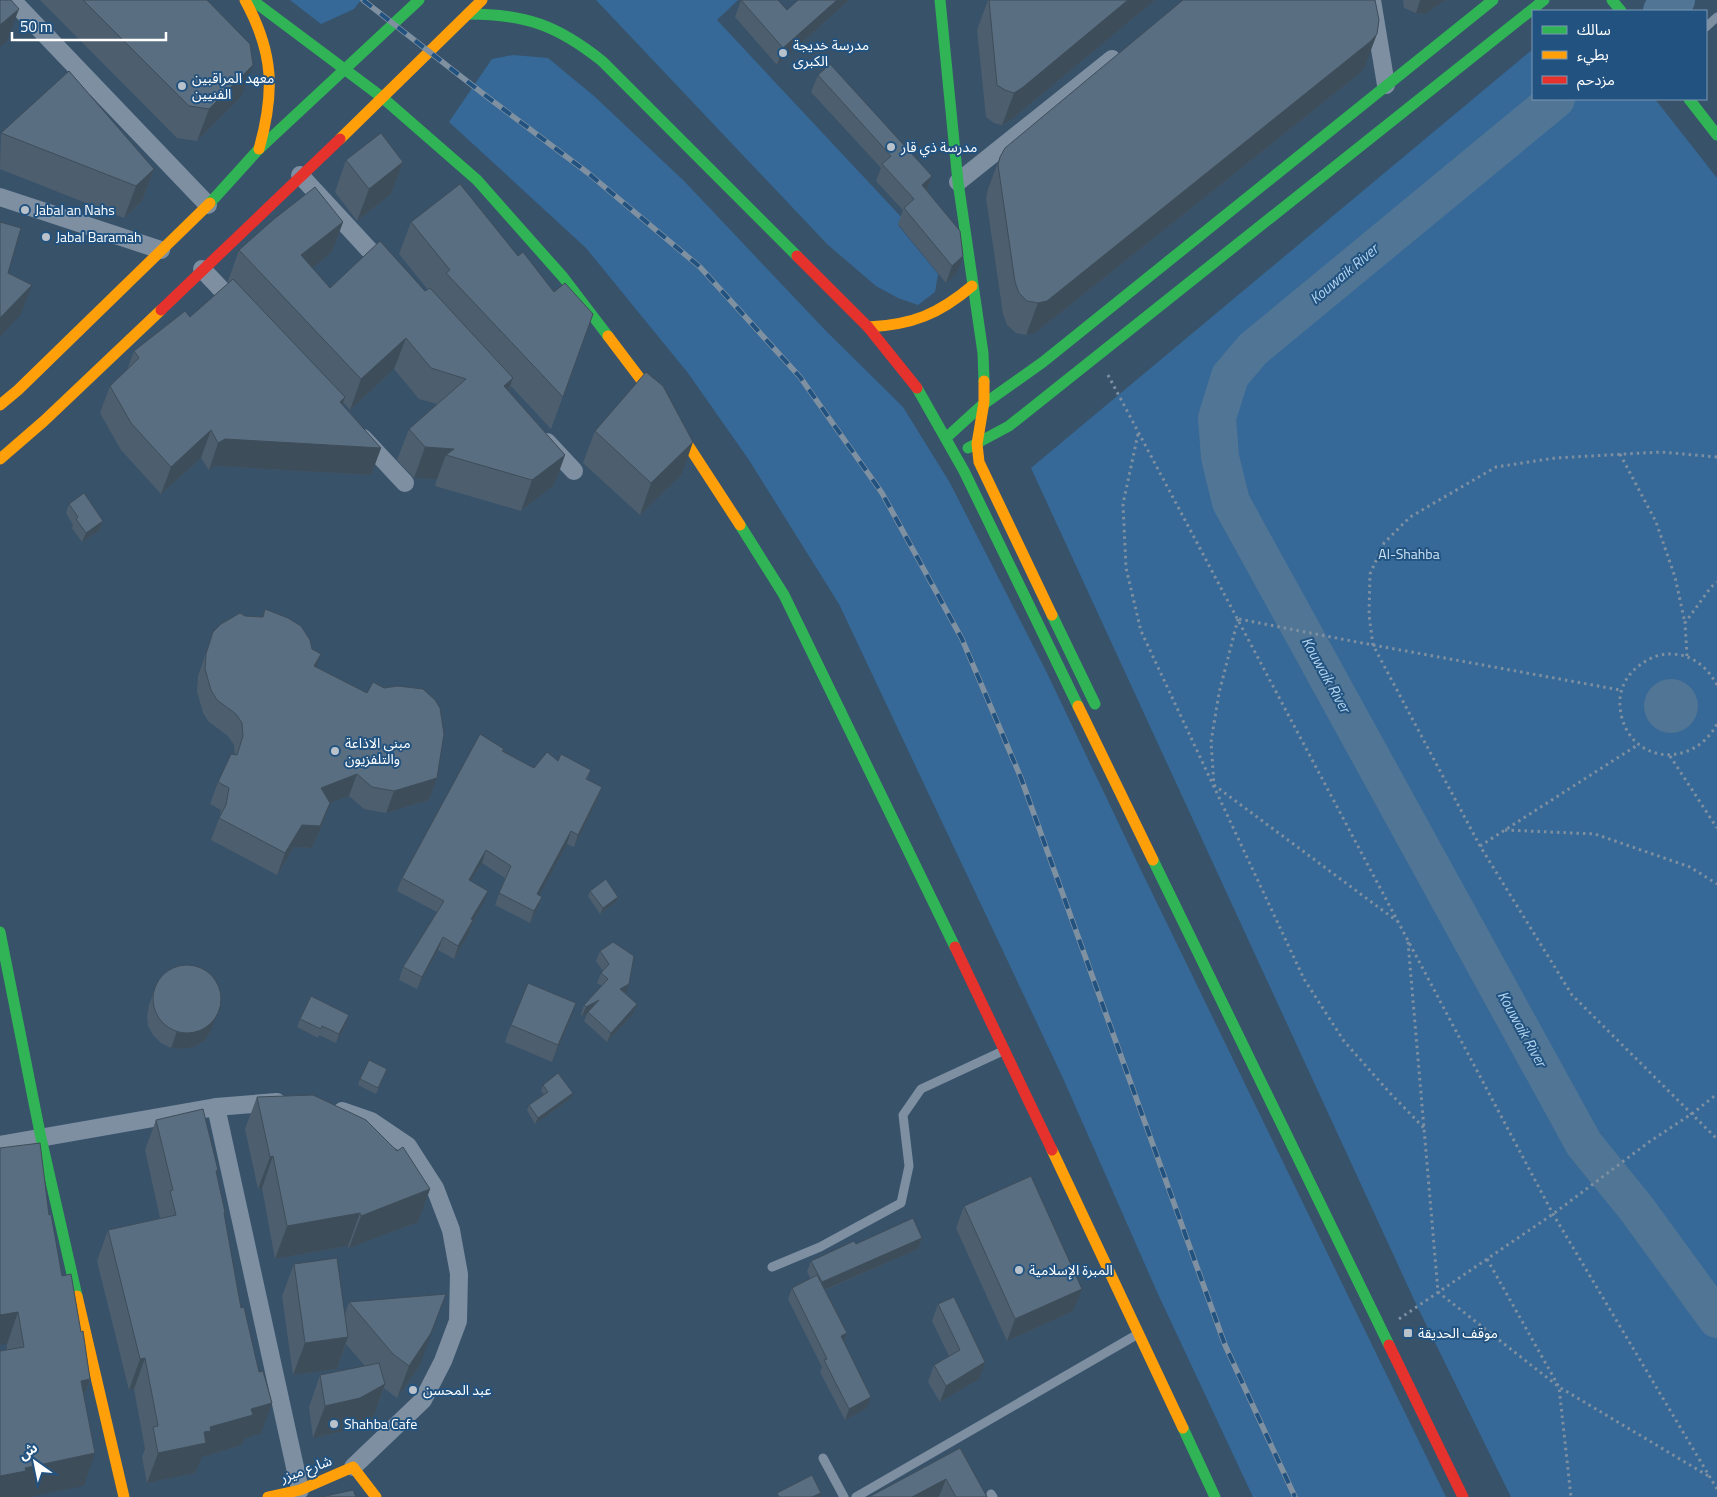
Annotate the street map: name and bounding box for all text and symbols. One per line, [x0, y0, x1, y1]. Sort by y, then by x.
scale bar [12, 10, 166, 42]
legend [1532, 10, 1707, 100]
text: 50 m [20, 15, 53, 38]
text: سالك [1577, 18, 1611, 41]
place label: مدرسة خديجة الكبرى [793, 34, 869, 71]
text: بطيء [1577, 43, 1609, 66]
marker: مدرسة خديجة الكبرى [777, 47, 789, 59]
place label: معهد المراقبين الفنيين [192, 67, 274, 104]
text: مزدحم [1577, 68, 1615, 91]
marker: معهد المراقبين الفنيين [176, 80, 188, 92]
place label: مدرسة ذي قار [900, 136, 977, 158]
marker: مدرسة ذي قار [885, 141, 897, 153]
place label: Jabal an Nahs [35, 199, 115, 220]
marker: Jabal an Nahs [19, 204, 31, 216]
place label: Jabal Baramah [56, 226, 141, 247]
marker: Jabal Baramah [40, 231, 52, 243]
water label: Kouwaik River [1304, 236, 1385, 309]
park label: Al-Shahba [1378, 543, 1440, 564]
water label: Kouwaik River [1296, 633, 1358, 719]
place label: مبنى الاذاعة والتلفزيون [345, 732, 411, 769]
marker: مبنى الاذاعة والتلفزيون [329, 745, 341, 757]
water label: Kouwaik River [1492, 987, 1554, 1073]
place label: المبرة الإسلامية [1029, 1259, 1113, 1280]
marker: المبرة الإسلامية [1013, 1264, 1025, 1276]
place label: موقف الحديقة [1418, 1322, 1498, 1343]
marker: موقف الحديقة [1402, 1327, 1414, 1339]
place label: عبد المحسن [423, 1379, 491, 1400]
marker: عبد المحسن [407, 1384, 419, 1396]
place label: Shahba Cafe [344, 1413, 417, 1434]
marker: Shahba Cafe [328, 1418, 340, 1430]
north arrow [10, 1437, 60, 1487]
text: ش [14, 1437, 41, 1465]
street label: شارع ميزر [276, 1449, 335, 1489]

